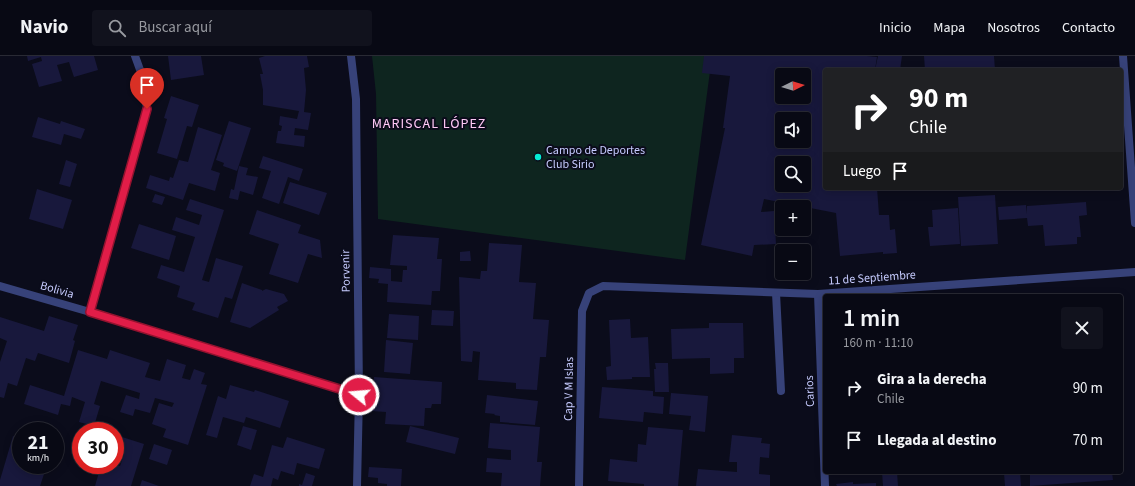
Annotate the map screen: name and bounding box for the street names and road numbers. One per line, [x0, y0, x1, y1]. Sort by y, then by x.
street label: Porvenir [337, 249, 355, 292]
street label: 11 de Septiembre [828, 266, 916, 290]
street label: Bolivia [38, 277, 76, 303]
street label: Cap V M Islas [560, 357, 578, 421]
street label: Carios [801, 375, 819, 407]

